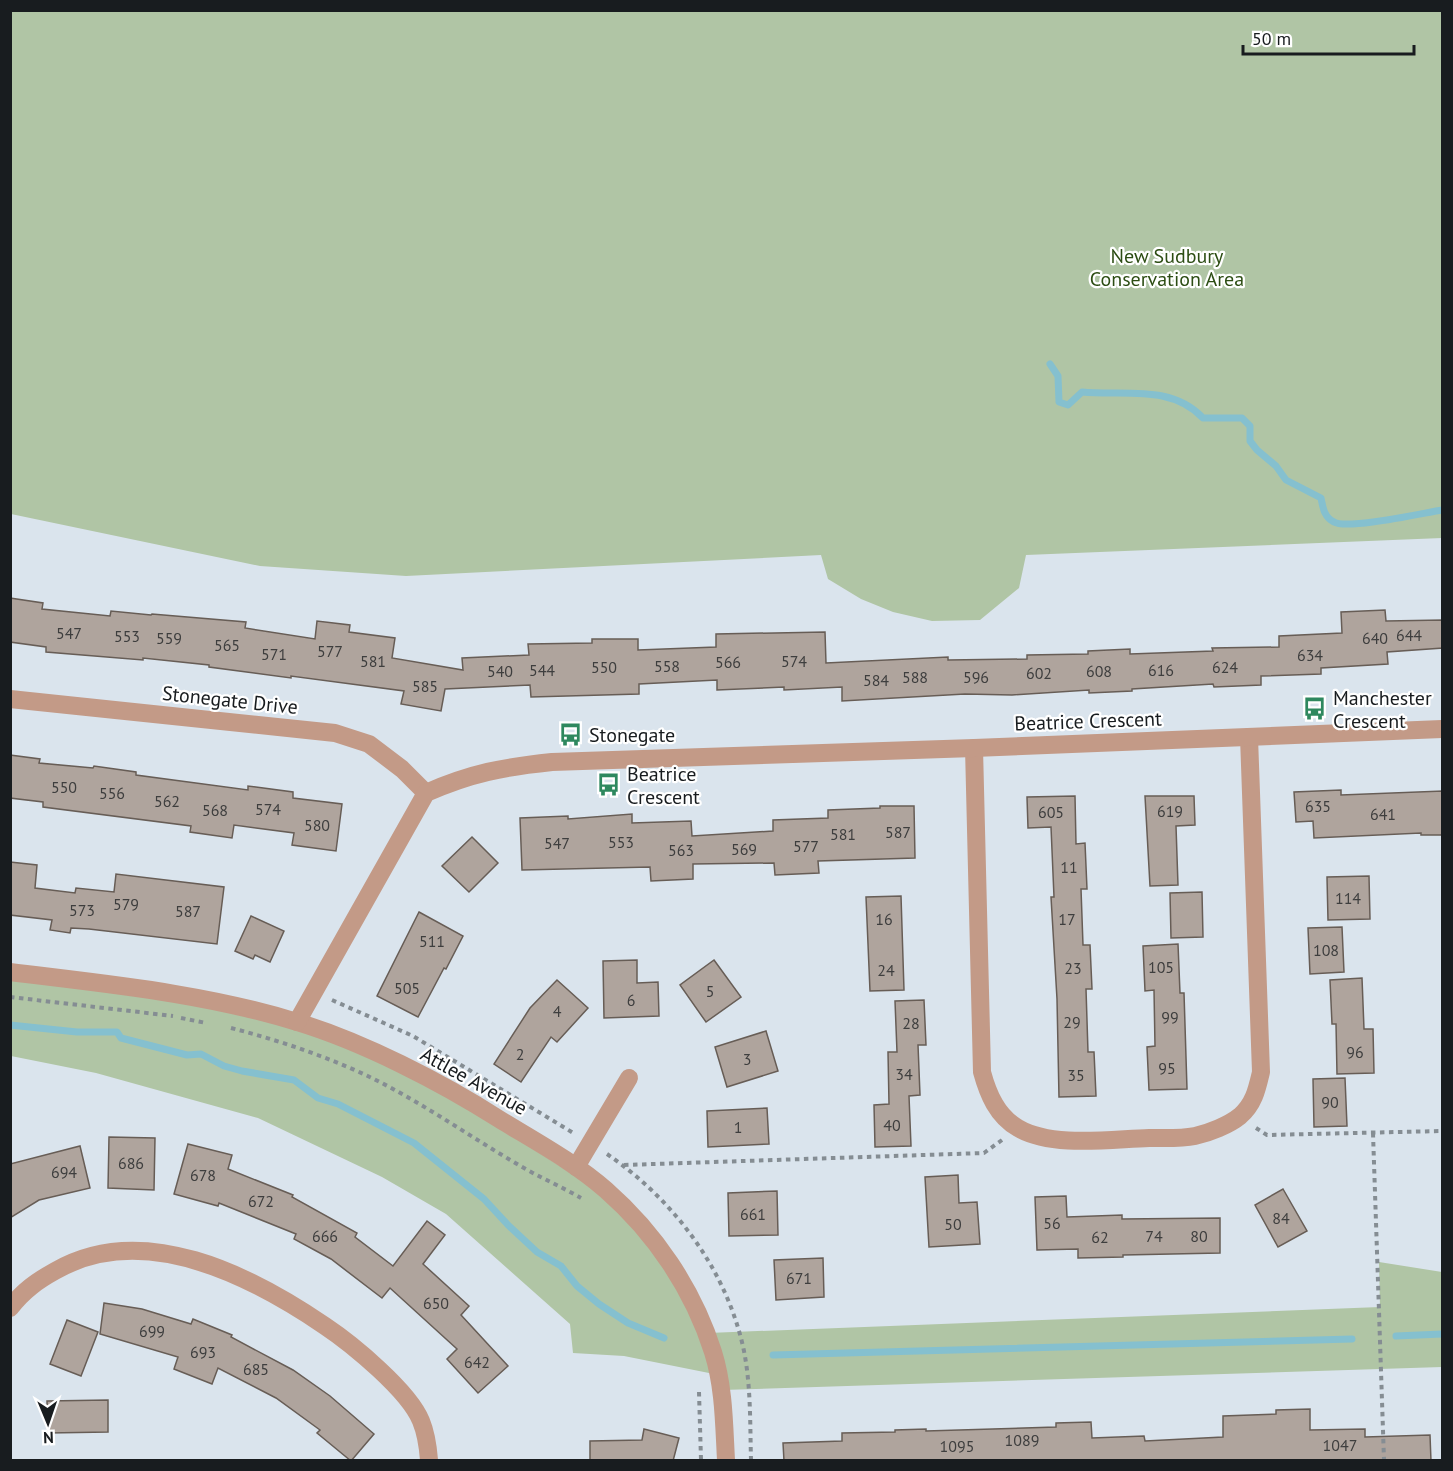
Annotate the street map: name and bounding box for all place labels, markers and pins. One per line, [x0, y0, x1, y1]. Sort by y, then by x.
place label: Manchester Crescent [1333, 685, 1432, 734]
bus stop icon: Manchester Crescent [1302, 696, 1328, 722]
bus stop icon: Stonegate [558, 722, 584, 748]
place label: Stonegate [589, 722, 675, 748]
place label: Beatrice Crescent [627, 761, 700, 810]
bus stop icon: Beatrice Crescent [596, 772, 622, 798]

